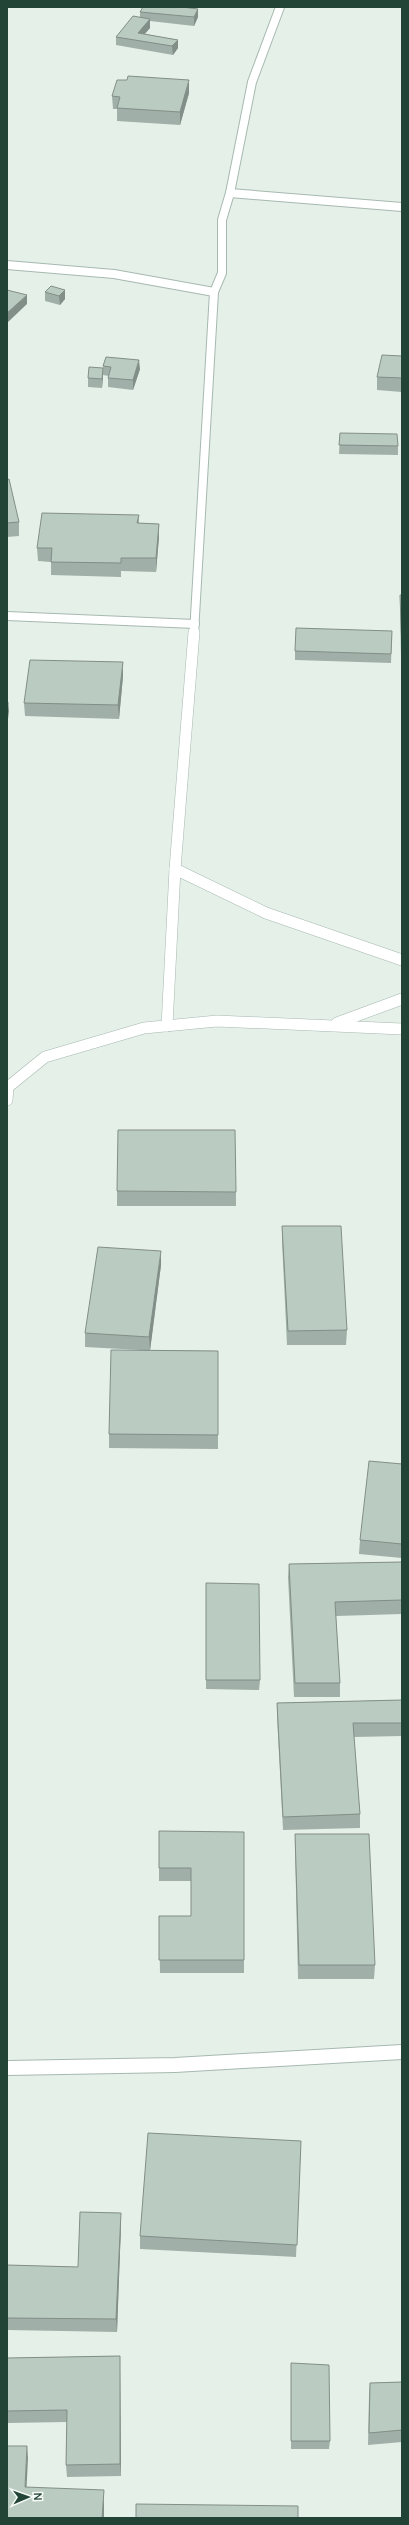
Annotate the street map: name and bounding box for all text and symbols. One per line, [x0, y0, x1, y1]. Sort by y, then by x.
north arrow [8, 2477, 48, 2517]
text: N [31, 2492, 46, 2501]

